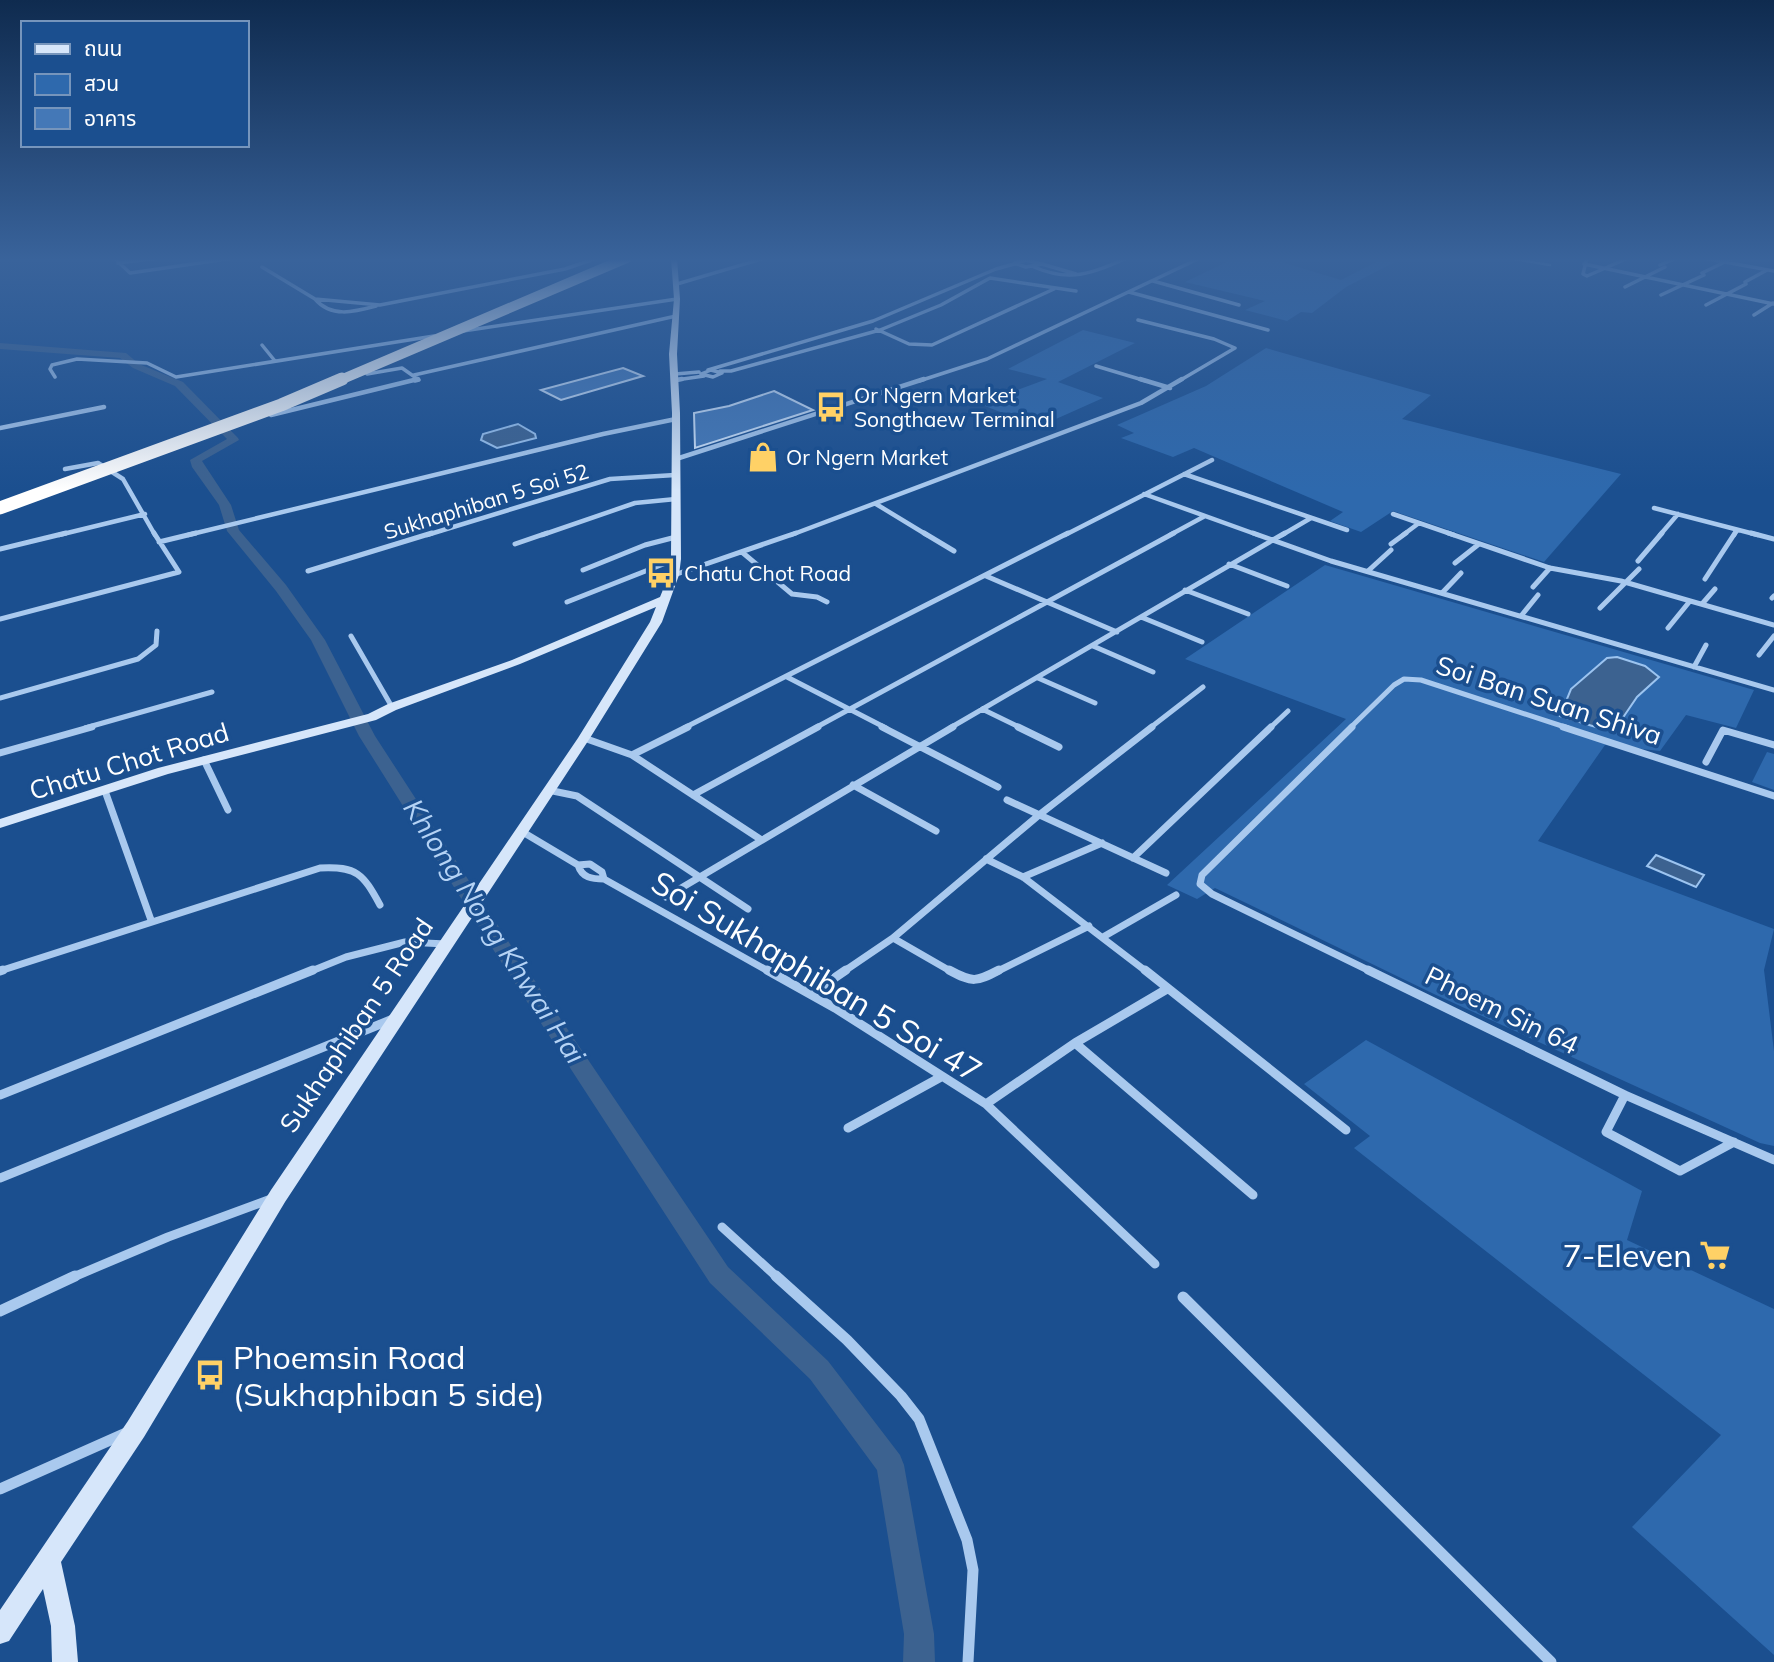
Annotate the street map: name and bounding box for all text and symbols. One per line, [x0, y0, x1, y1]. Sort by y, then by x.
legend [21, 21, 248, 147]
text: ถนน [84, 35, 122, 61]
text: สวน [84, 70, 119, 96]
text: อาคาร [84, 105, 136, 131]
place label: Or Ngern Market Songthaew Terminal [854, 382, 1055, 432]
bus stop icon: Or Ngern Market Songthaew Terminal [814, 390, 848, 424]
shop icon: Or Ngern Market [746, 440, 780, 474]
place label: Or Ngern Market [786, 444, 948, 470]
street label: Sukhaphiban 5 Soi 52 [381, 457, 591, 545]
bus stop icon: Chatu Chot Road [644, 556, 678, 590]
place label: Chatu Chot Road [684, 560, 851, 586]
street label: Soi Ban Suan Shiva [1432, 648, 1666, 752]
street label: Chatu Chot Road [25, 715, 233, 807]
water label: Khlong Nong Khwai Hai [396, 792, 594, 1070]
street label: Soi Sukhaphiban 5 Soi 47 [645, 861, 989, 1091]
street label: Sukhaphiban 5 Road [272, 911, 440, 1139]
street label: Phoem Sin 64 [1420, 959, 1584, 1061]
place label: 7-Eleven [1563, 1235, 1692, 1275]
supermarket icon: 7-Eleven [1698, 1238, 1732, 1272]
place label: Phoemsin Road (Sukhaphiban 5 side) [233, 1337, 545, 1414]
bus stop icon: Phoemsin Road (Sukhaphiban 5 side) [193, 1358, 227, 1392]

